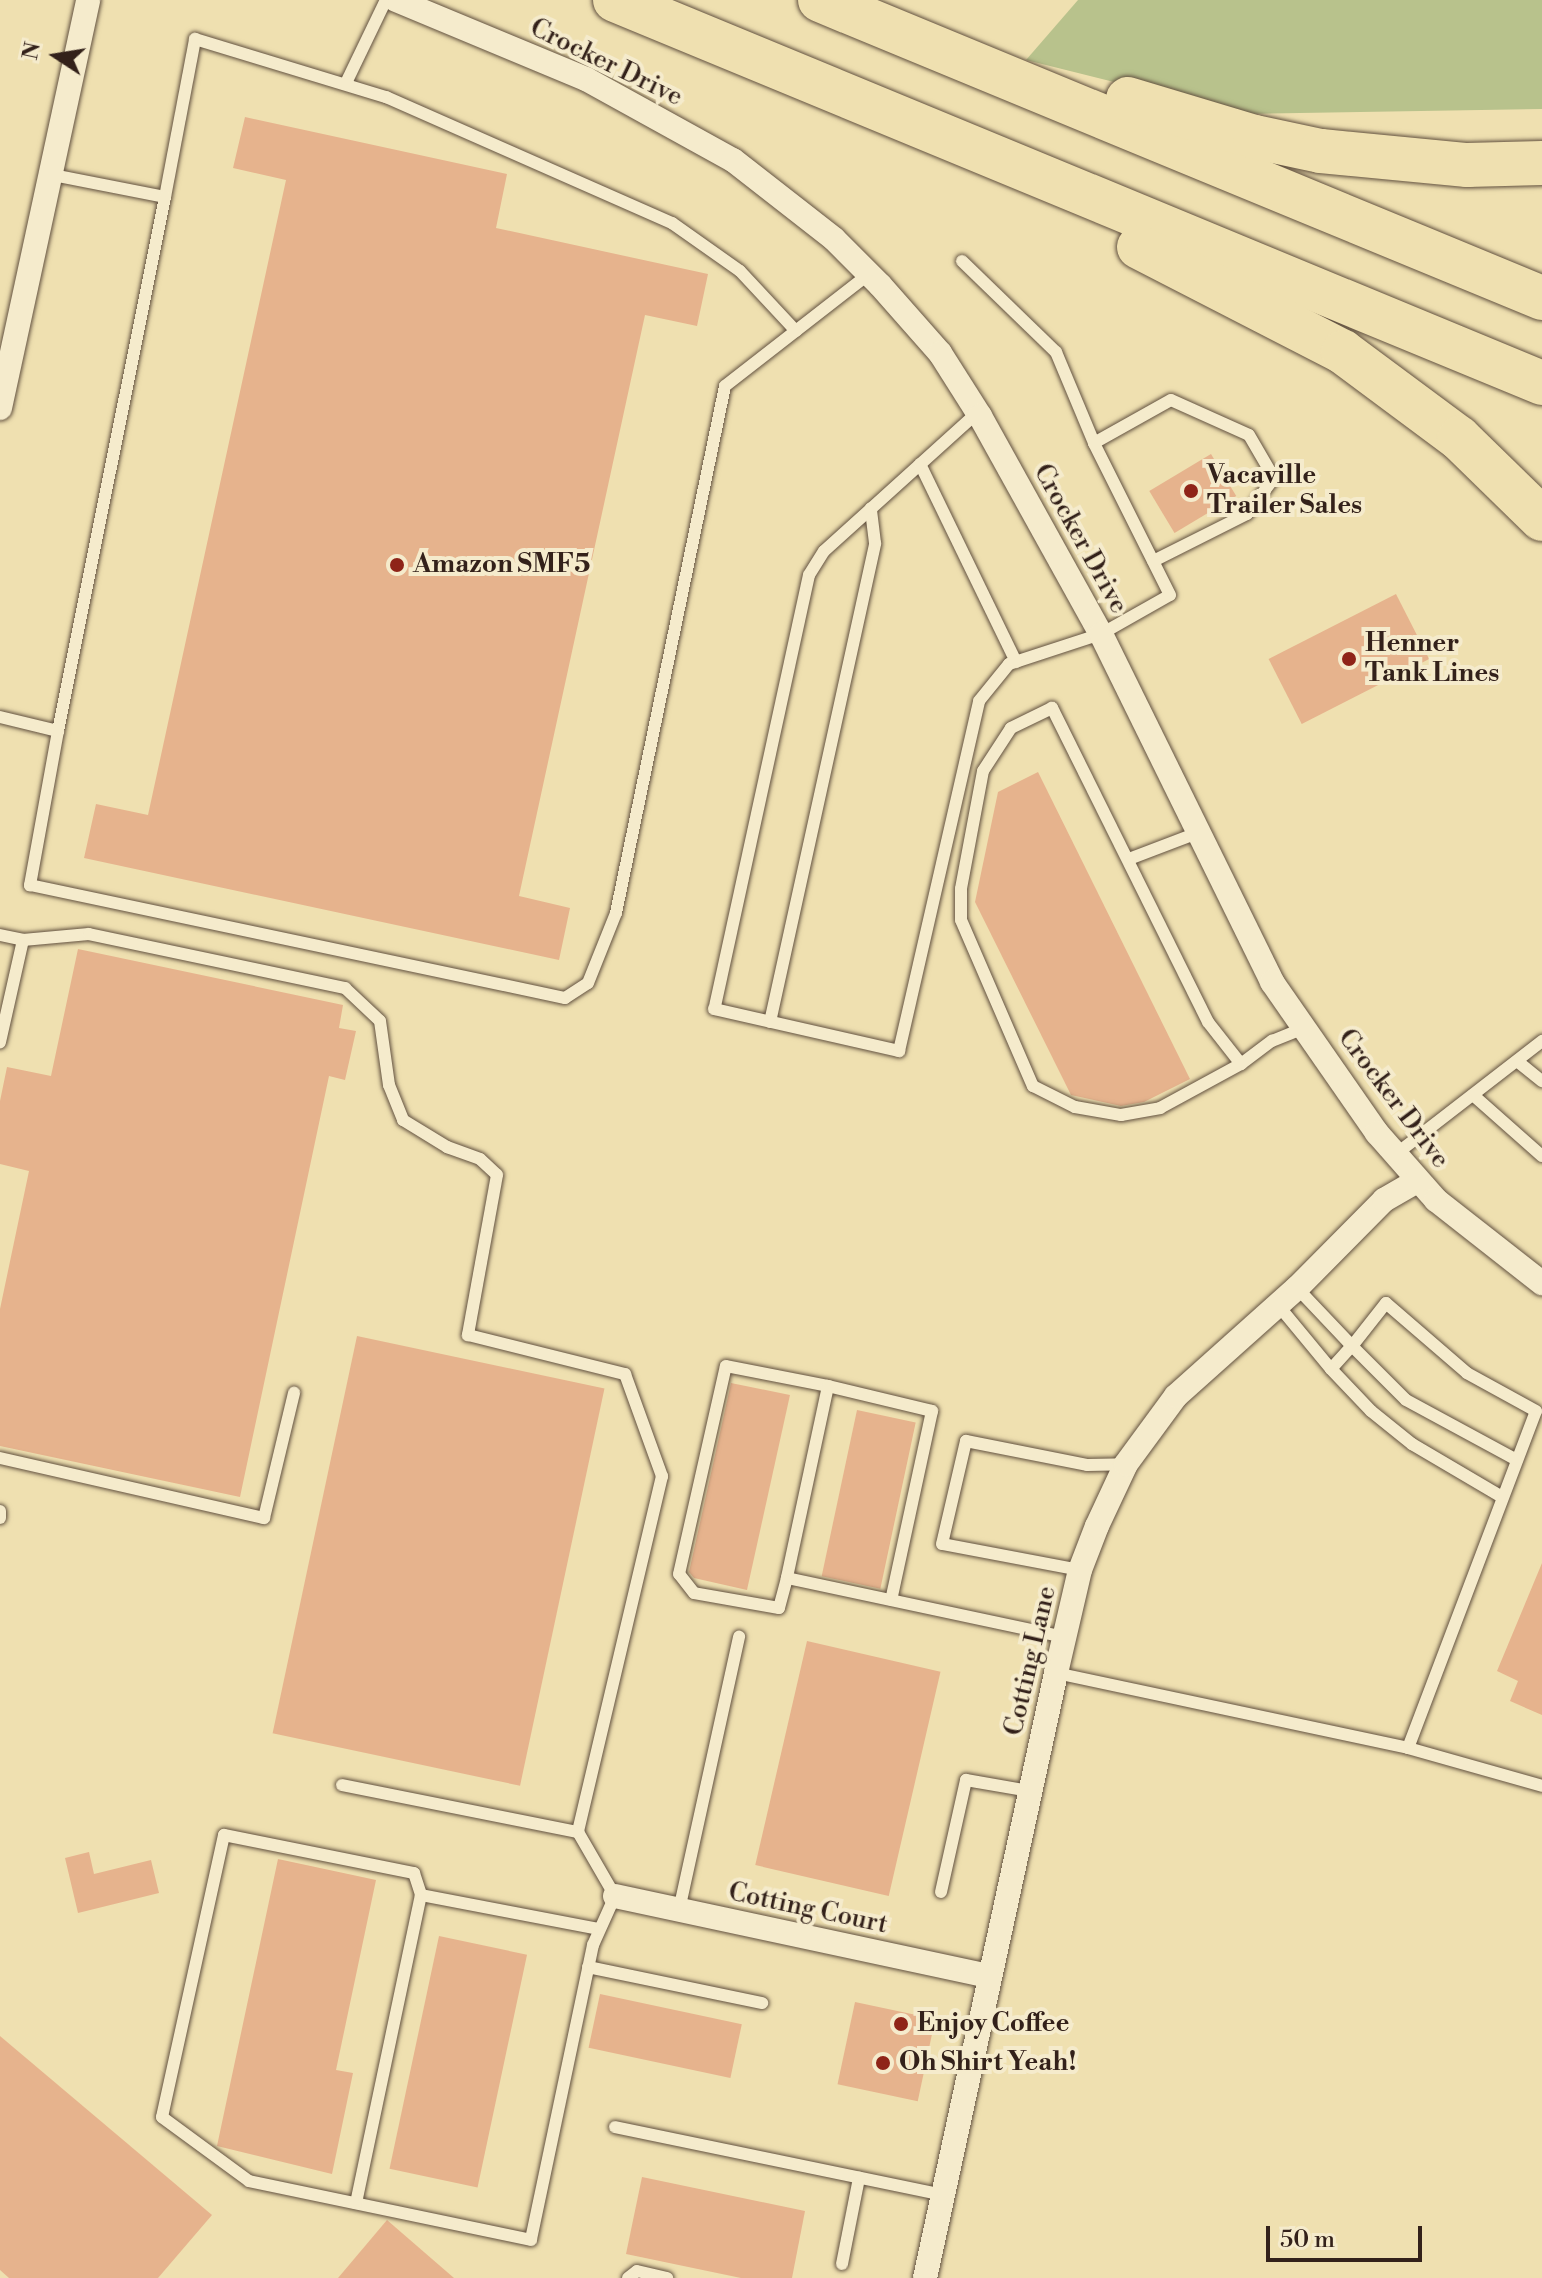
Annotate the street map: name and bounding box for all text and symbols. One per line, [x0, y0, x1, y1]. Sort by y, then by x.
street label: Crocker Drive [525, 13, 687, 113]
north arrow [16, 16, 96, 96]
text: N [17, 40, 47, 62]
street label: Crocker Drive [1026, 459, 1134, 619]
place label: Vacaville Trailer Sales [1207, 460, 1362, 522]
marker: Vacaville Trailer Sales [1182, 482, 1200, 500]
place label: Amazon SMF5 [413, 549, 590, 581]
marker: Amazon SMF5 [388, 556, 406, 574]
place label: Henner Tank Lines [1365, 628, 1499, 690]
marker: Henner Tank Lines [1340, 650, 1358, 668]
street label: Crocker Drive [1331, 1023, 1455, 1175]
street label: Cotting Lane [999, 1583, 1063, 1739]
street label: Cotting Court [726, 1877, 890, 1941]
place label: Enjoy Coffee [917, 2008, 1070, 2040]
marker: Enjoy Coffee [892, 2015, 910, 2033]
place label: Oh Shirt Yeah! [899, 2047, 1076, 2079]
marker: Oh Shirt Yeah! [874, 2054, 892, 2072]
scale bar [1270, 2210, 1426, 2260]
text: 50 m [1280, 2225, 1335, 2255]

